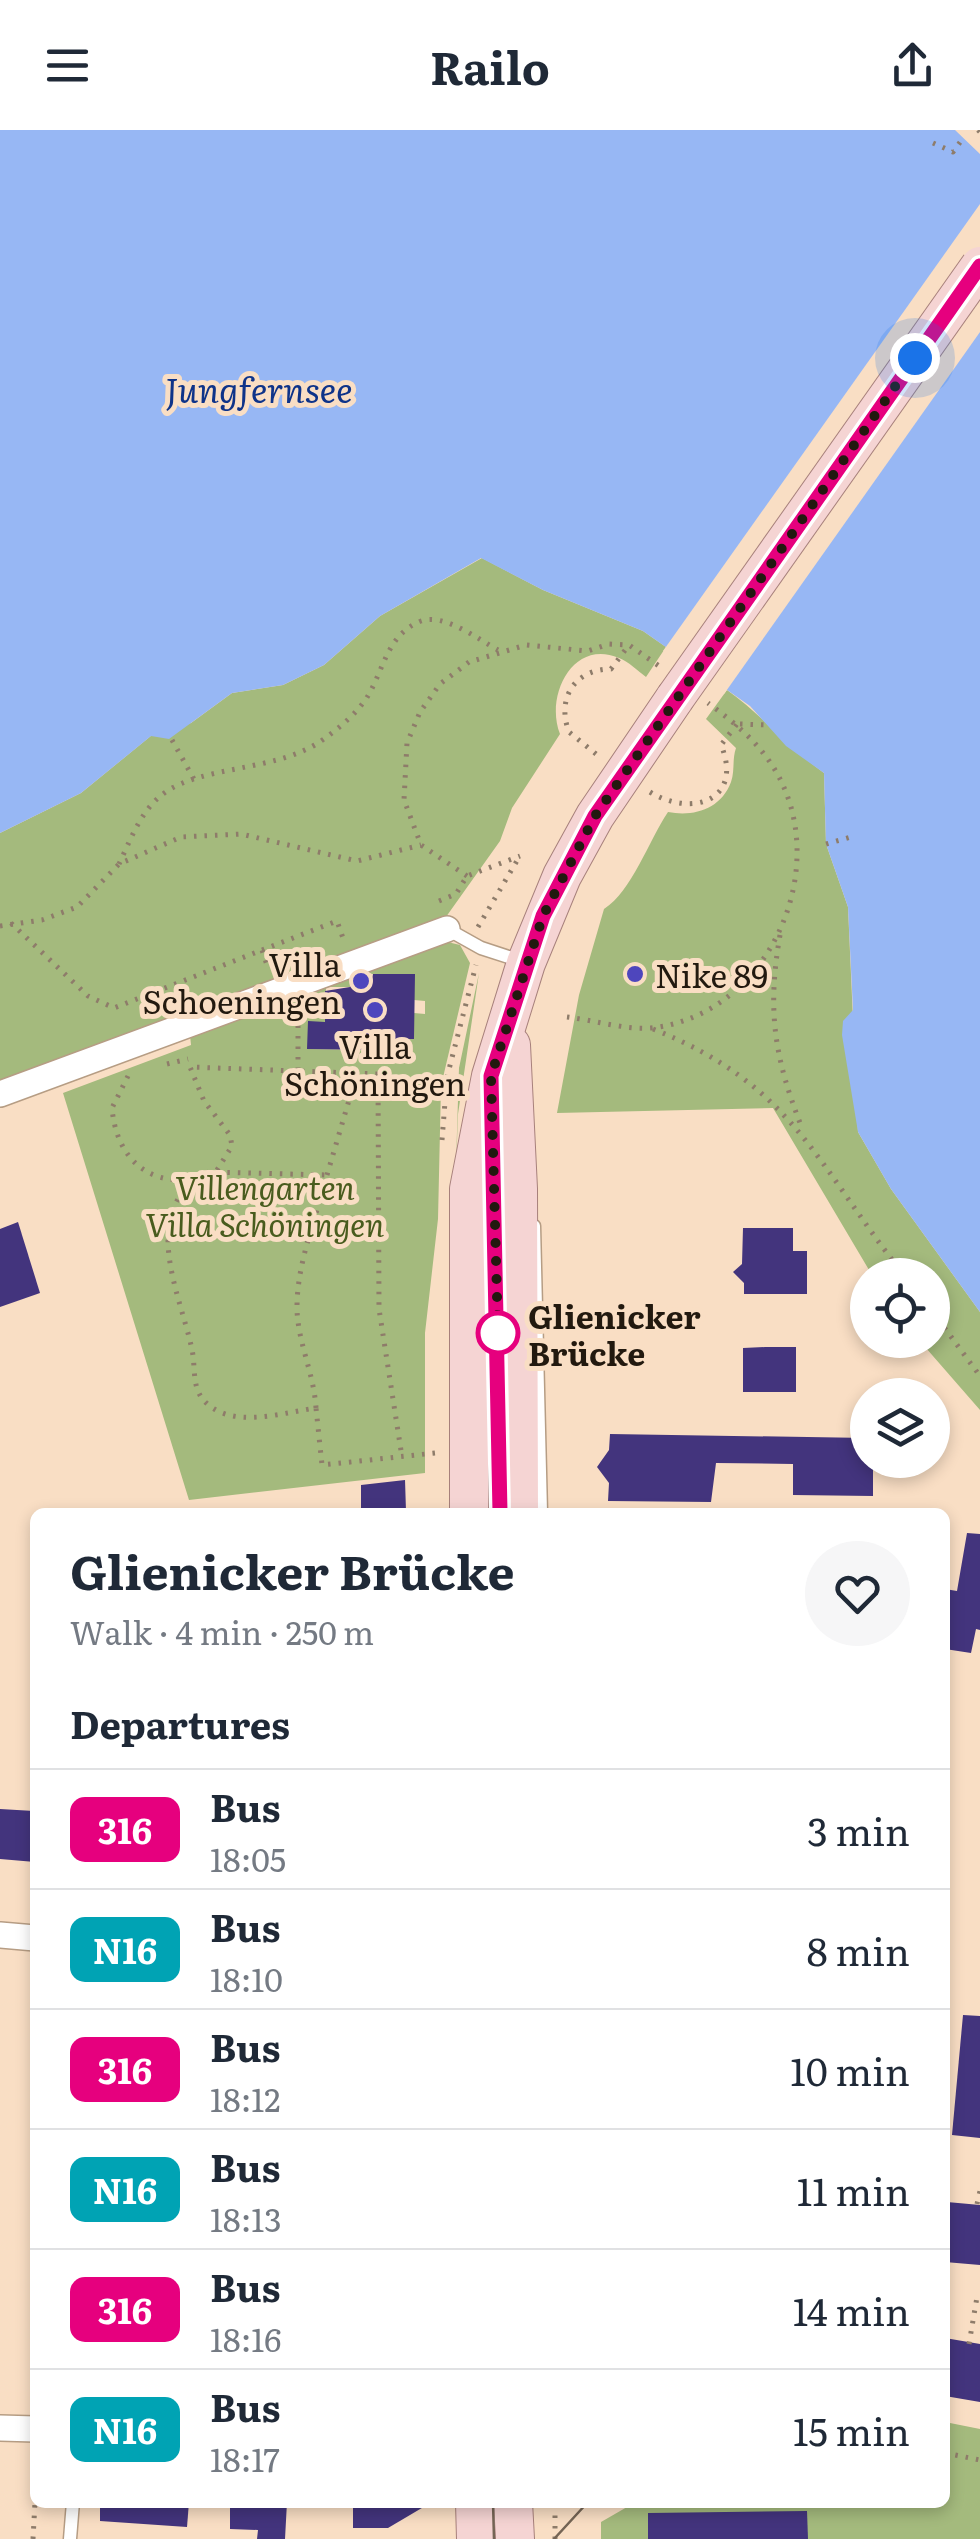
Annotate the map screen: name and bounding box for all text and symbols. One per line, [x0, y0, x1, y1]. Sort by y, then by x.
text: Railo [430, 32, 550, 99]
icon: menu [40, 38, 95, 93]
icon: share [885, 38, 940, 93]
your location [890, 333, 940, 383]
water label: Jungfernsee [165, 362, 353, 414]
place label: Villa Schoeningen [142, 939, 342, 1024]
place label: Nike 89 [655, 950, 768, 998]
marker: Nike 89 [624, 963, 646, 985]
marker: Villa Schoeningen [350, 970, 372, 992]
marker: Villa Schöningen [364, 999, 386, 1021]
place label: Villa Schöningen [284, 1021, 466, 1106]
park label: Villengarten Villa Schöningen [146, 1162, 384, 1247]
map controls [850, 1258, 950, 1478]
button: locate [850, 1258, 950, 1358]
place label: Glienicker Brücke [528, 1291, 701, 1376]
marker: Glienicker Brücke [477, 1312, 519, 1354]
button: layers [850, 1378, 950, 1478]
text: Glienicker Brücke [70, 1534, 515, 1605]
button: heart [805, 1541, 910, 1646]
text: Walk · 4 min · 250 m [70, 1607, 374, 1655]
text: Departures [70, 1694, 290, 1751]
text: Bus [210, 1777, 281, 1834]
text: 3 min [807, 1801, 910, 1858]
text: 316 [98, 1803, 152, 1855]
text: 18:05 [210, 1834, 286, 1882]
text: Bus [210, 1897, 281, 1954]
text: 8 min [807, 1921, 910, 1978]
text: N16 [93, 1923, 157, 1975]
text: 18:10 [210, 1954, 283, 2002]
text: Bus [210, 2017, 281, 2074]
text: 10 min [790, 2041, 910, 2098]
text: 316 [98, 2043, 152, 2095]
text: 18:12 [210, 2074, 281, 2122]
text: Bus [210, 2137, 281, 2194]
text: 11 min [797, 2161, 910, 2218]
text: N16 [93, 2163, 157, 2215]
text: 18:13 [210, 2194, 282, 2242]
text: Bus [210, 2257, 281, 2314]
text: 14 min [793, 2281, 910, 2338]
text: 316 [98, 2283, 152, 2335]
text: 18:16 [210, 2314, 282, 2362]
text: Bus [210, 2377, 281, 2434]
text: 15 min [793, 2401, 910, 2458]
text: N16 [93, 2403, 157, 2455]
text: 18:17 [210, 2434, 280, 2482]

